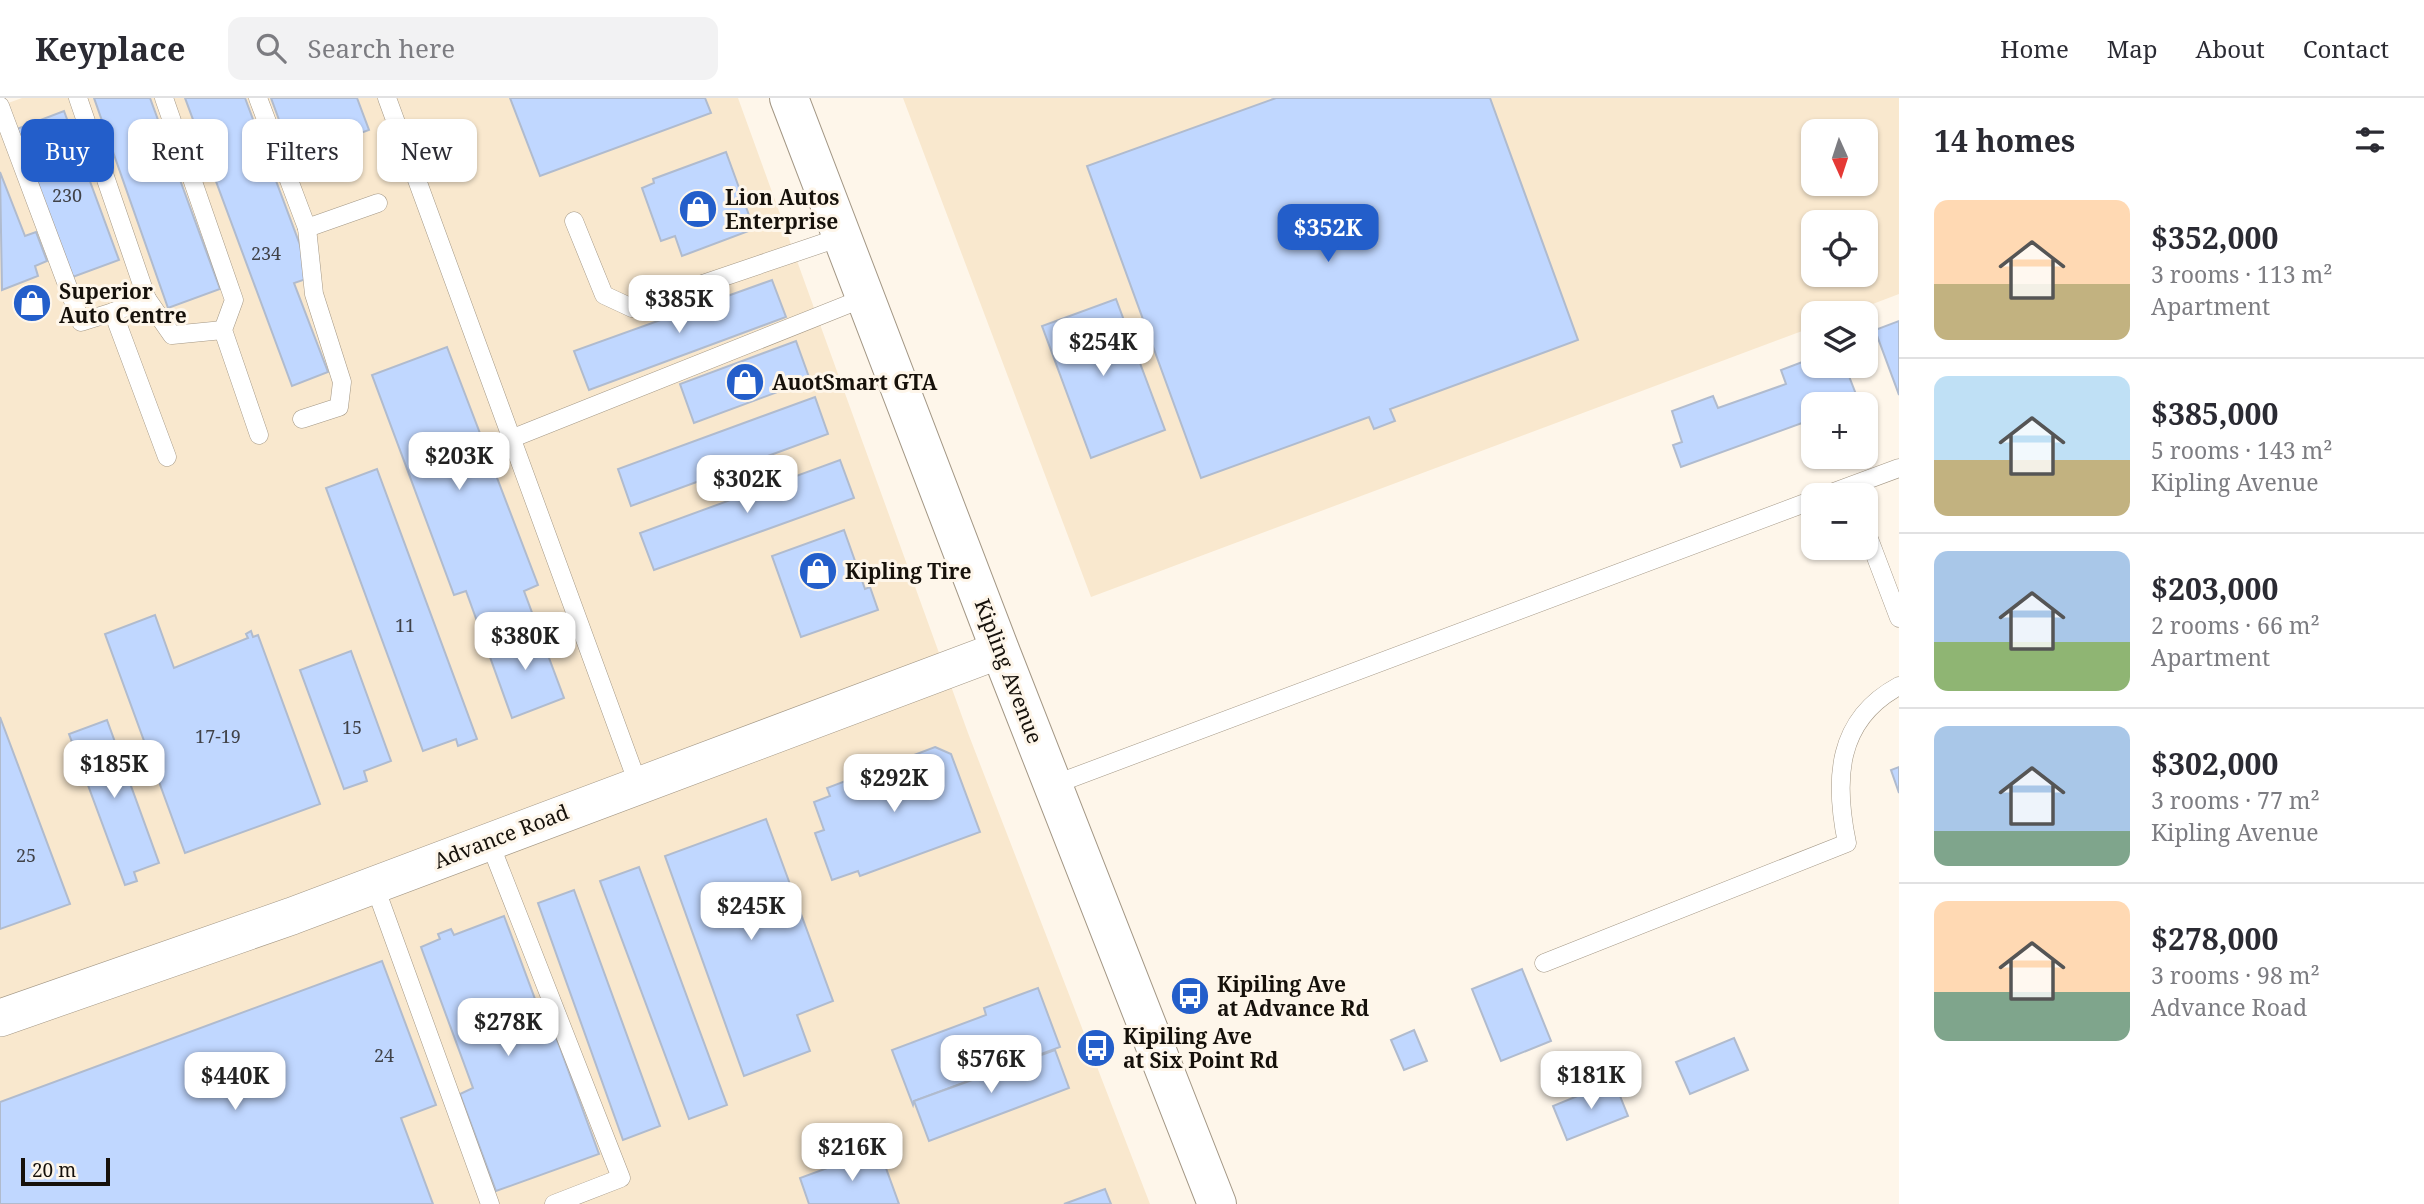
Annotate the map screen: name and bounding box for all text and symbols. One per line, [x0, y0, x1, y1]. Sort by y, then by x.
search box [228, 17, 718, 80]
text: Keyplace [35, 26, 186, 71]
icon: search [252, 29, 290, 67]
text: Search here [308, 30, 455, 66]
text: Home [2000, 32, 2069, 65]
text: Map [2107, 32, 2158, 65]
text: About [2196, 32, 2265, 65]
text: Contact [2303, 32, 2389, 65]
chip: Buy [21, 119, 114, 182]
chip: Rent [128, 119, 228, 182]
chip: Filters [242, 119, 363, 182]
chip: New [377, 119, 477, 182]
north arrow [1801, 119, 1878, 196]
map controls [1801, 119, 1878, 560]
text: 14 homes [1934, 120, 2075, 161]
icon: filters [2351, 121, 2389, 159]
house number: 230 [52, 183, 82, 207]
place label: Lion Autos Enterprise [725, 183, 839, 235]
shop icon: Lion Autos Enterprise [677, 188, 719, 230]
pin: $352K [1279, 204, 1377, 264]
button: locate [1801, 210, 1878, 287]
text: $352K [1294, 211, 1362, 243]
text: $352,000 [2151, 217, 2278, 258]
icon: home [1990, 228, 2074, 312]
house number: 234 [251, 241, 281, 265]
text: 3 rooms · 113 m² [2151, 258, 2333, 290]
pin: $385K [630, 275, 728, 335]
place label: Superior Auto Centre [59, 277, 187, 329]
shop icon: Superior Auto Centre [11, 282, 53, 324]
text: $385K [645, 282, 713, 314]
text: Apartment [2151, 290, 2270, 322]
button: layers [1801, 301, 1878, 378]
pin: $254K [1054, 318, 1152, 378]
text: $254K [1069, 325, 1137, 357]
shop icon: AuotSmart GTA [724, 361, 766, 403]
place label: AuotSmart GTA [772, 368, 937, 396]
button: + [1801, 392, 1878, 469]
text: $385,000 [2151, 393, 2278, 434]
icon: home [1990, 404, 2074, 488]
pin: $203K [410, 432, 508, 492]
text: 5 rooms · 143 m² [2151, 434, 2333, 466]
text: $203K [425, 439, 493, 471]
pin: $302K [698, 456, 796, 515]
text: $302K [713, 462, 781, 494]
text: Kipling Avenue [2151, 466, 2318, 498]
button: − [1801, 483, 1878, 560]
shop icon: Kipling Tire [797, 550, 839, 592]
place label: Kipling Tire [845, 557, 971, 585]
text: $203,000 [2151, 568, 2278, 609]
icon: home [1990, 579, 2074, 663]
street label: Kipling Avenue [969, 595, 1049, 747]
text: 2 rooms · 66 m² [2151, 609, 2320, 641]
pin: $380K [476, 612, 574, 672]
house number: 11 [395, 613, 415, 637]
text: $380K [491, 619, 559, 651]
text: Apartment [2151, 641, 2270, 673]
house number: 15 [342, 715, 362, 739]
house number: 17-19 [195, 724, 241, 748]
pin: $185K [65, 740, 163, 800]
text: $302,000 [2151, 743, 2278, 784]
text: $185K [80, 747, 148, 779]
pin: $292K [845, 754, 943, 814]
icon: home [1990, 754, 2074, 838]
text: $292K [860, 761, 928, 793]
text: 3 rooms · 77 m² [2151, 784, 2320, 816]
street label: Advance Road [429, 797, 573, 875]
text: Kipling Avenue [2151, 816, 2318, 848]
house number: 25 [16, 843, 36, 867]
pin: $245K [702, 882, 800, 942]
text: $245K [717, 889, 785, 921]
text: $278,000 [2151, 918, 2278, 959]
icon: home [1990, 929, 2074, 1013]
text: 3 rooms · 98 m² [2151, 959, 2320, 991]
place label: Kipiling Ave at Advance Rd [1217, 970, 1369, 1022]
bus stop icon: Kipiling Ave at Advance Rd [1169, 975, 1211, 1017]
text: Advance Road [2151, 991, 2307, 1023]
pin: $278K [459, 998, 557, 1058]
text: $278K [474, 1005, 542, 1037]
place label: Kipiling Ave at Six Point Rd [1123, 1022, 1279, 1074]
bus stop icon: Kipiling Ave at Six Point Rd [1075, 1027, 1117, 1069]
pin: $576K [942, 1035, 1040, 1095]
text: $576K [957, 1042, 1025, 1074]
house number: 24 [374, 1043, 394, 1067]
pin: $440K [186, 1052, 284, 1112]
pin: $181K [1542, 1052, 1640, 1111]
text: $181K [1557, 1058, 1625, 1090]
text: $440K [201, 1059, 269, 1091]
pin: $216K [803, 1124, 901, 1183]
text: $216K [818, 1130, 886, 1162]
scale bar [21, 1155, 110, 1187]
text: 20 m [32, 1157, 76, 1183]

